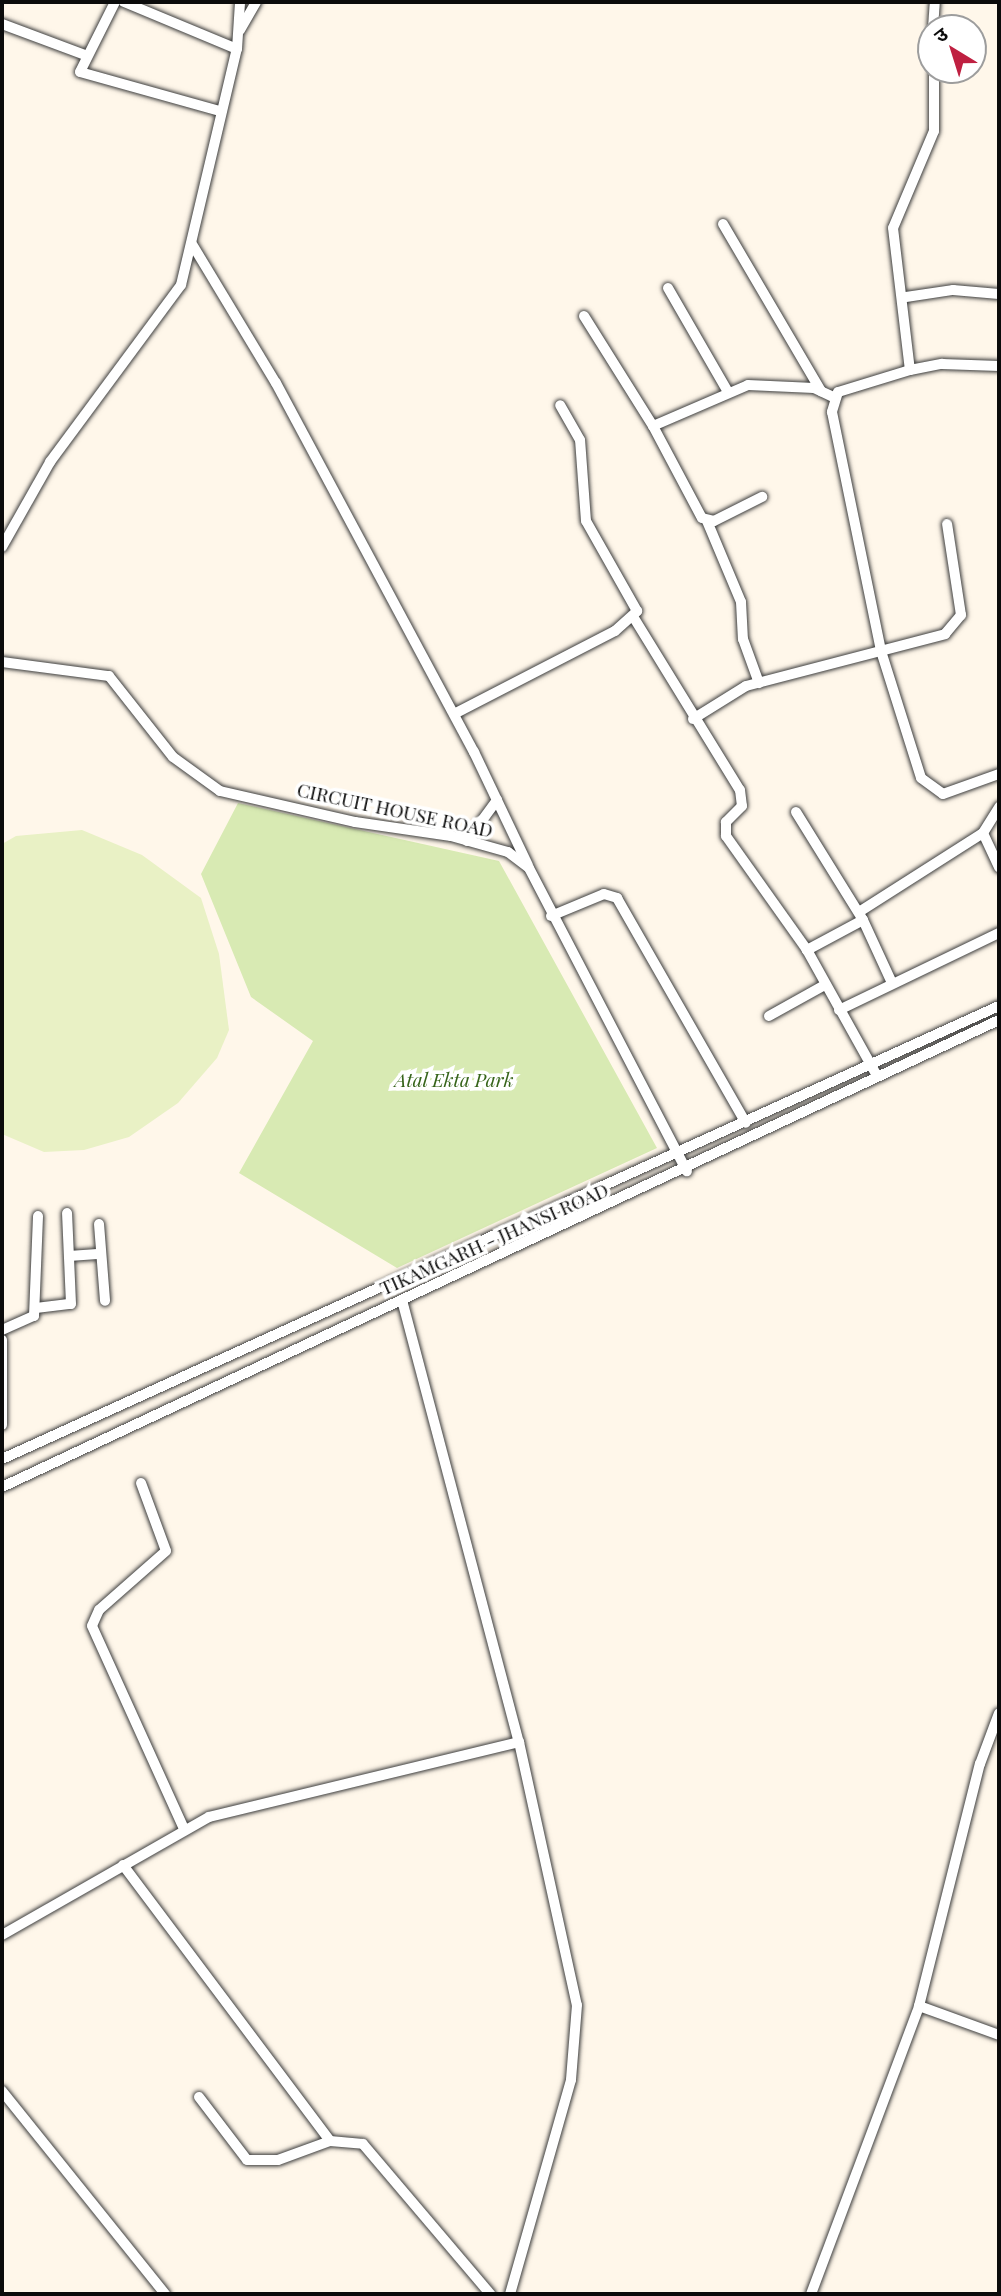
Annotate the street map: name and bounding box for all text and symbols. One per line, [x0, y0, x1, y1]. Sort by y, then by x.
north arrow [917, 14, 987, 84]
text: उ [928, 20, 953, 48]
street label: CIRCUIT HOUSE ROAD [295, 778, 495, 842]
park label: Atal Ekta Park [394, 1069, 514, 1091]
street label: TIKAMGARH - JHANSI ROAD [376, 1178, 612, 1300]

